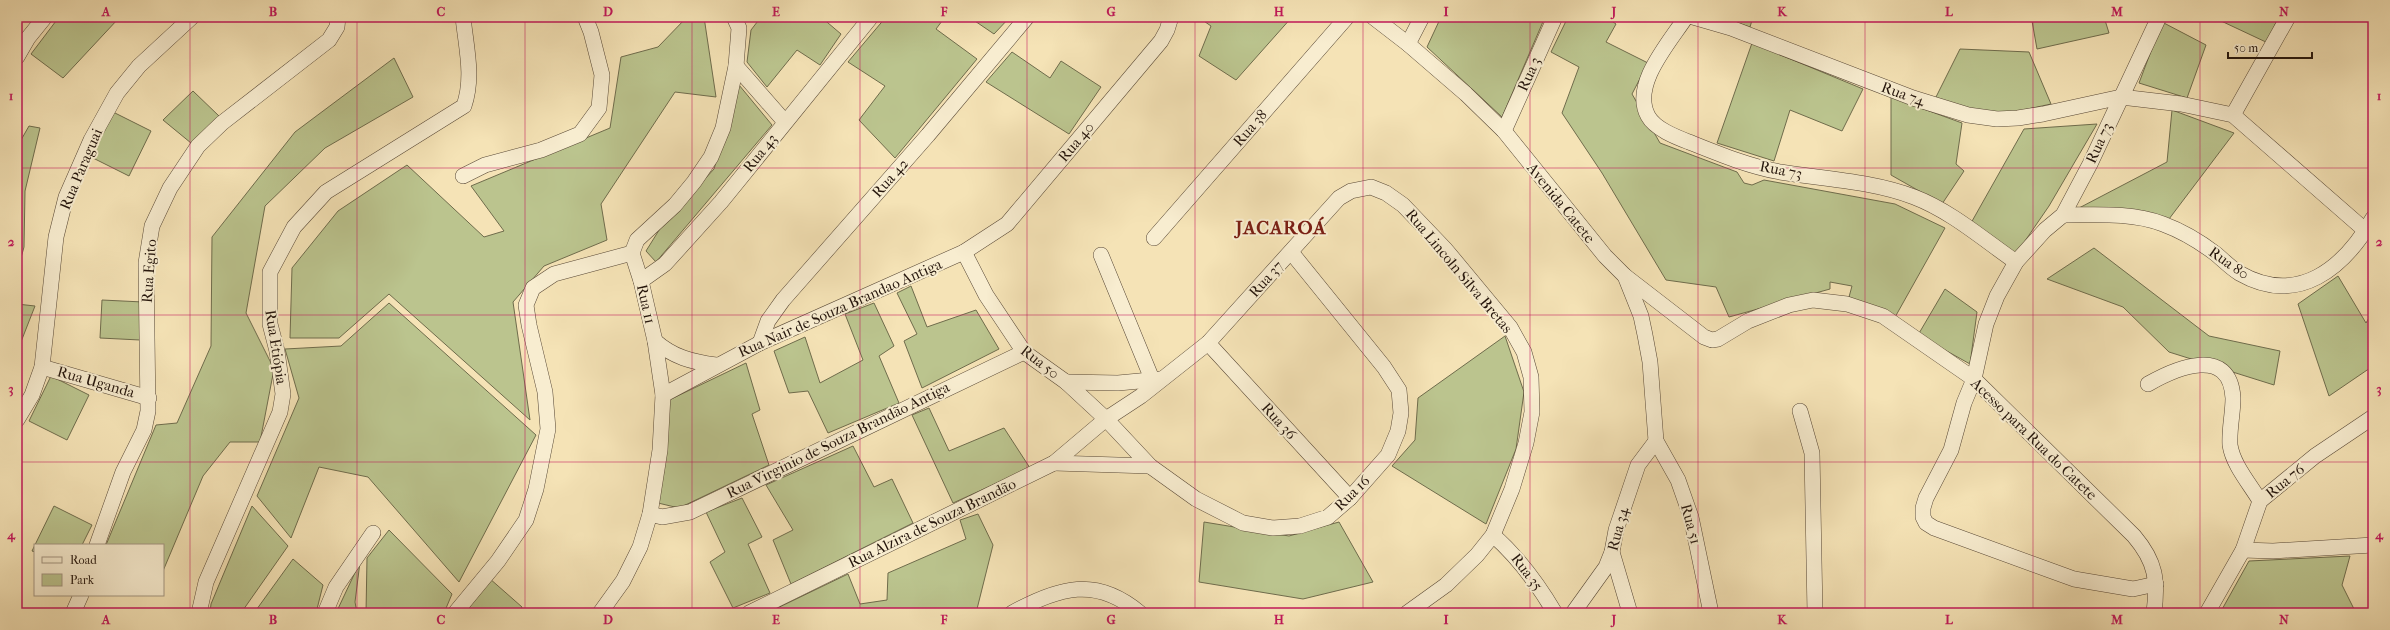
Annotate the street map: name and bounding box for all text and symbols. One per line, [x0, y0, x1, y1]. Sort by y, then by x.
text: A [101, 4, 111, 19]
text: B [269, 4, 278, 19]
text: C [437, 4, 446, 19]
text: D [603, 4, 613, 19]
text: E [772, 4, 780, 19]
text: F [940, 4, 948, 19]
text: G [1106, 4, 1116, 19]
text: H [1274, 4, 1285, 19]
text: I [1443, 4, 1449, 19]
text: J [1610, 4, 1617, 20]
text: K [1777, 4, 1788, 19]
text: L [1945, 4, 1954, 19]
text: M [2110, 4, 2123, 19]
text: N [2279, 4, 2289, 19]
scale bar [2228, 34, 2312, 60]
text: 50 m [2234, 41, 2258, 55]
street label: Rua 3 [1514, 54, 1544, 94]
street label: Rua 74 [1879, 78, 1928, 111]
text: 1 [9, 88, 14, 103]
text: 1 [2377, 88, 2382, 103]
street label: Rua 38 [1229, 106, 1271, 150]
street label: Rua 40 [1054, 118, 1098, 166]
street label: Rua 73 [2082, 120, 2116, 166]
street label: Rua Paraguai [56, 125, 106, 212]
street label: Rua 43 [739, 130, 781, 176]
street label: Rua 42 [868, 155, 912, 201]
street label: Rua 73 [1758, 157, 1804, 183]
street label: Avenida Catete [1523, 158, 1599, 247]
street label: Rua Lincoln Silva Bretas [1402, 205, 1516, 337]
district label: JACAROÁ [1233, 216, 1327, 239]
text: 2 [8, 234, 15, 249]
text: 2 [2376, 234, 2383, 249]
street label: Rua Egito [138, 238, 160, 303]
street label: Rua 80 [2205, 243, 2253, 283]
street label: Rua Nair de Souza Brandao Antiga [735, 254, 946, 361]
street label: Rua 37 [1245, 257, 1287, 301]
street label: Rua 11 [633, 282, 659, 326]
street label: Rua Etiópia [261, 308, 291, 387]
street label: Rua 50 [1017, 341, 1063, 383]
street label: Rua Uganda [55, 362, 138, 402]
street label: Acesso para Rua do Catete [1967, 373, 2101, 504]
street label: Rua Virginio de Souza Brandão Antiga [723, 378, 953, 502]
text: 3 [8, 381, 14, 397]
text: 3 [2376, 381, 2382, 397]
street label: Rua 36 [1258, 399, 1301, 444]
street label: Rua 76 [2262, 459, 2309, 502]
street label: Rua 16 [1331, 471, 1374, 514]
street label: Rua Alzira de Souza Brandão [845, 474, 1019, 572]
street label: Rua 51 [1677, 502, 1705, 546]
street label: Rua 34 [1604, 504, 1633, 553]
text: 4 [6, 527, 16, 543]
text: 4 [2374, 527, 2384, 543]
legend [34, 544, 164, 596]
street label: Rua 35 [1507, 550, 1547, 594]
text: Road [70, 553, 97, 567]
text: Park [70, 573, 95, 587]
text: A [101, 612, 111, 627]
text: B [269, 612, 278, 627]
text: C [437, 612, 446, 627]
text: D [603, 612, 613, 627]
text: E [772, 612, 780, 627]
text: F [940, 612, 948, 627]
text: G [1106, 612, 1116, 627]
text: H [1274, 612, 1285, 627]
text: I [1443, 612, 1449, 627]
text: J [1610, 612, 1617, 628]
text: K [1777, 612, 1788, 627]
text: L [1945, 612, 1954, 627]
text: M [2110, 612, 2123, 627]
text: N [2279, 612, 2289, 627]

